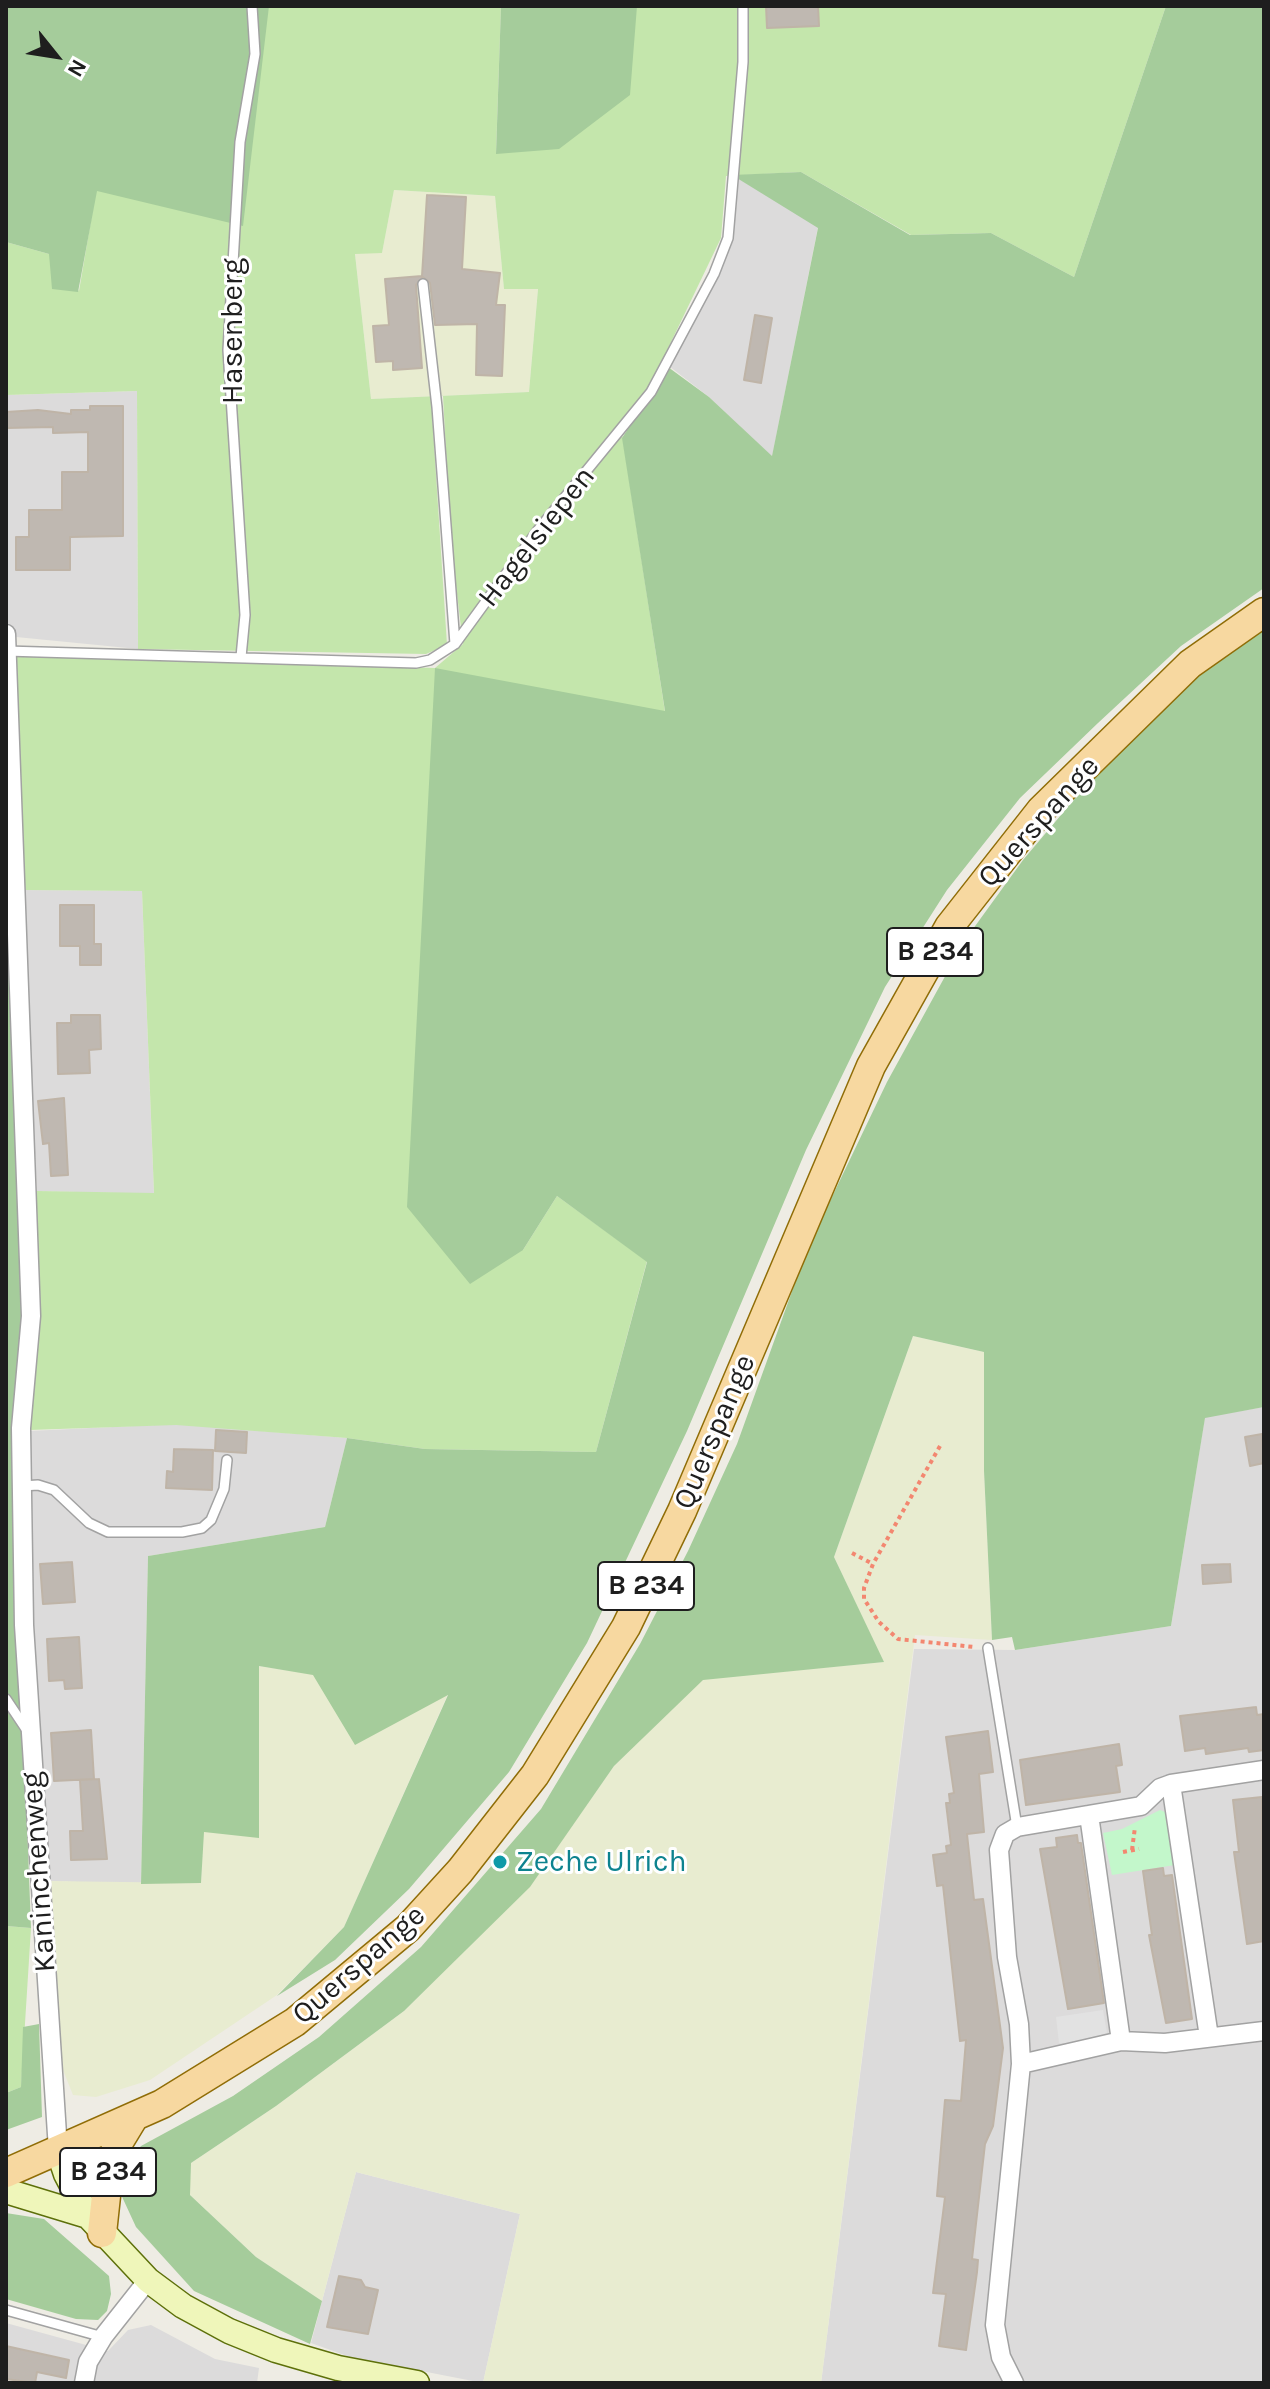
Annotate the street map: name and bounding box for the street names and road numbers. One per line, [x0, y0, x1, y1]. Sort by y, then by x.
street label: Hasenberg [215, 258, 251, 404]
street label: Hagelsiepen [471, 460, 603, 614]
street label: Querspange [971, 749, 1107, 895]
road number: B 234 [887, 928, 983, 976]
street label: Querspange [666, 1349, 764, 1515]
road number: B 234 [598, 1562, 694, 1610]
street label: Kaninchenweg [14, 1770, 64, 1974]
street label: Querspange [285, 1898, 433, 2032]
road number: B 234 [60, 2148, 156, 2196]

